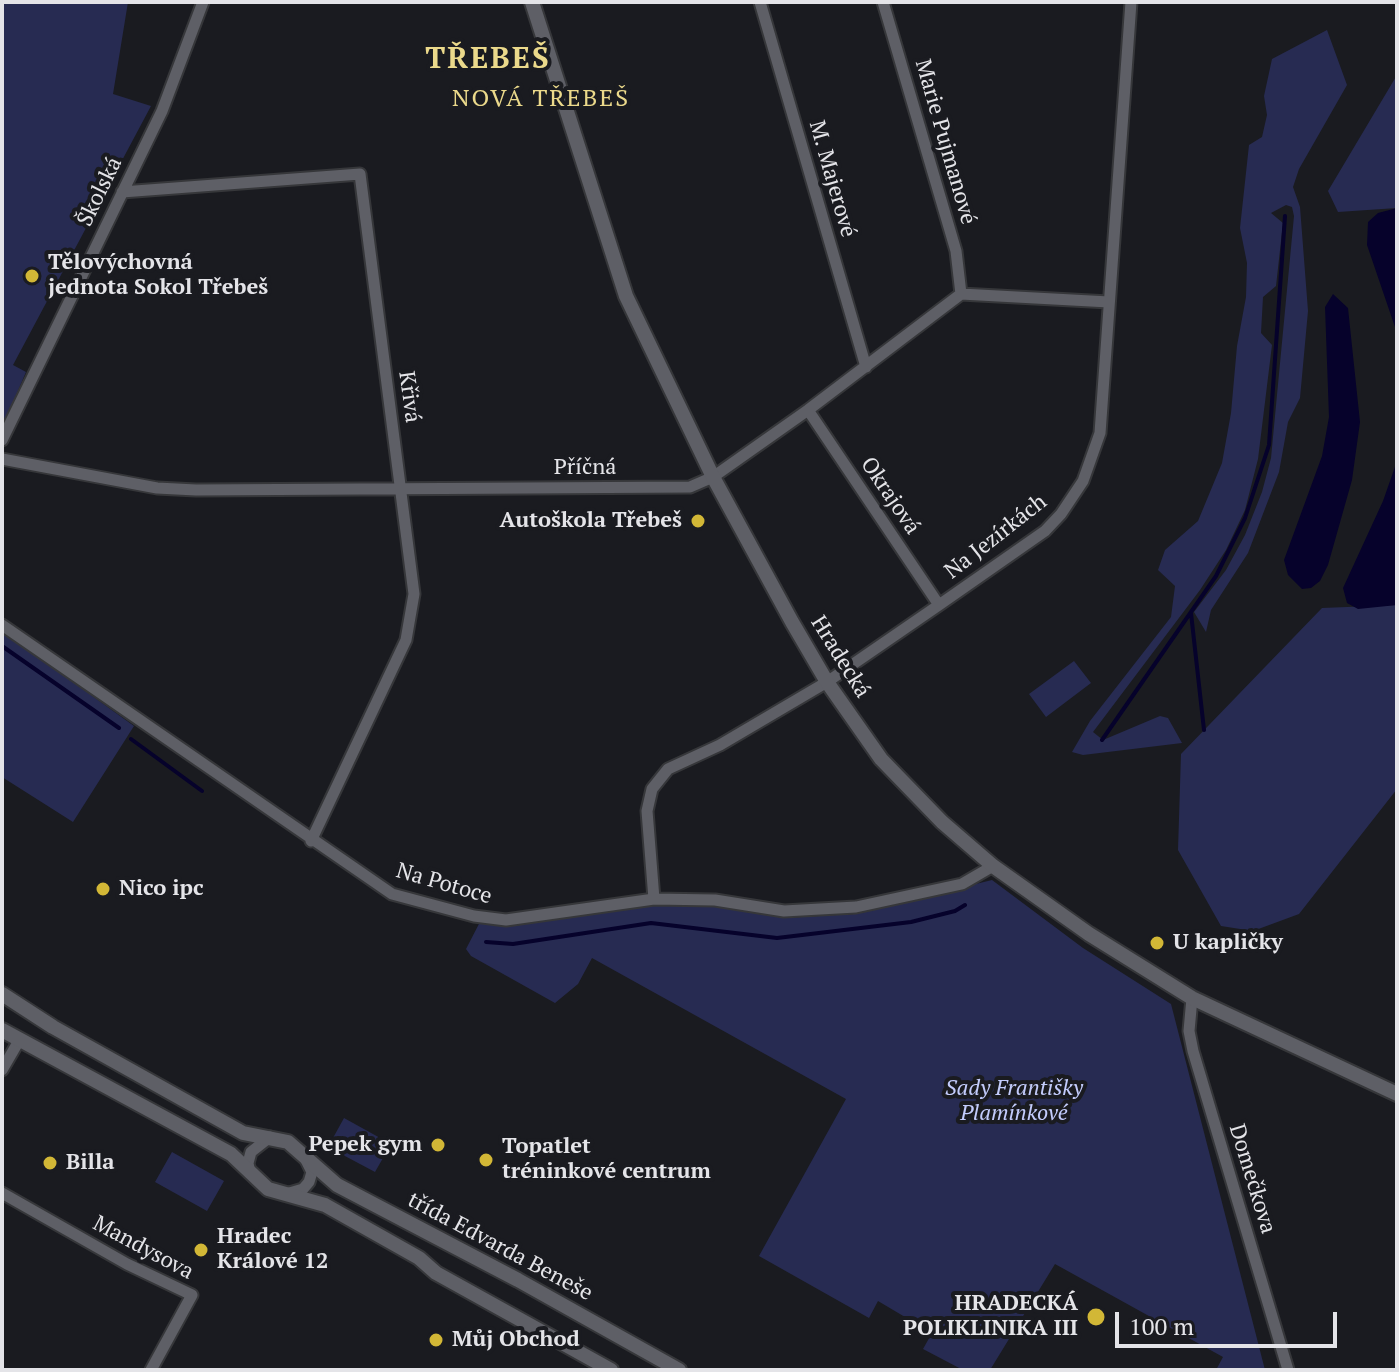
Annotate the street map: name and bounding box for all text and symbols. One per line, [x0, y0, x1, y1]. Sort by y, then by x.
district label: TŘEBEŠ [425, 41, 551, 77]
street label: Marie Pujmanové [909, 56, 981, 228]
district label: NOVÁ TŘEBEŠ [452, 85, 630, 113]
street label: M. Majerové [803, 118, 861, 240]
street label: Školská [72, 153, 128, 231]
place label: Tělovýchovná jednota Sokol Třebeš [48, 250, 268, 302]
marker: Tělovýchovná jednota Sokol Třebeš [23, 267, 41, 285]
street label: Křivá [392, 370, 426, 424]
street label: Okrajová [855, 452, 925, 540]
street label: Příčná [554, 455, 616, 481]
street label: Na Jezírkách [940, 489, 1052, 585]
place label: Autoškola Třebeš [499, 508, 682, 534]
marker: Autoškola Třebeš [689, 512, 707, 530]
street label: Hradecká [805, 611, 875, 703]
street label: Na Potoce [393, 858, 495, 910]
place label: Nico ipc [119, 876, 204, 902]
marker: Nico ipc [94, 880, 112, 898]
place label: U kapličky [1173, 930, 1283, 956]
marker: U kapličky [1148, 934, 1166, 952]
park label: Sady Františky Plamínkové [945, 1076, 1083, 1128]
street label: Domečkova [1223, 1121, 1281, 1237]
place label: Pepek gym [308, 1132, 422, 1158]
place label: Topatlet tréninkové centrum [502, 1134, 711, 1186]
marker: Pepek gym [429, 1136, 447, 1154]
place label: Billa [66, 1150, 114, 1176]
marker: Topatlet tréninkové centrum [477, 1151, 495, 1169]
marker: Billa [41, 1154, 59, 1172]
street label: třída Edvarda Beneše [403, 1187, 597, 1307]
street label: Mandysova [88, 1210, 198, 1286]
place label: Hradec Králové 12 [217, 1224, 329, 1276]
marker: Hradec Králové 12 [192, 1241, 210, 1259]
place label: HRADECKÁ POLIKLINIKA III [903, 1291, 1078, 1342]
scale bar [1119, 1296, 1341, 1346]
marker: HRADECKÁ POLIKLINIKA III [1085, 1306, 1107, 1328]
text: 100 m [1129, 1310, 1194, 1342]
place label: Můj Obchod [452, 1327, 580, 1353]
marker: Můj Obchod [427, 1331, 445, 1349]

